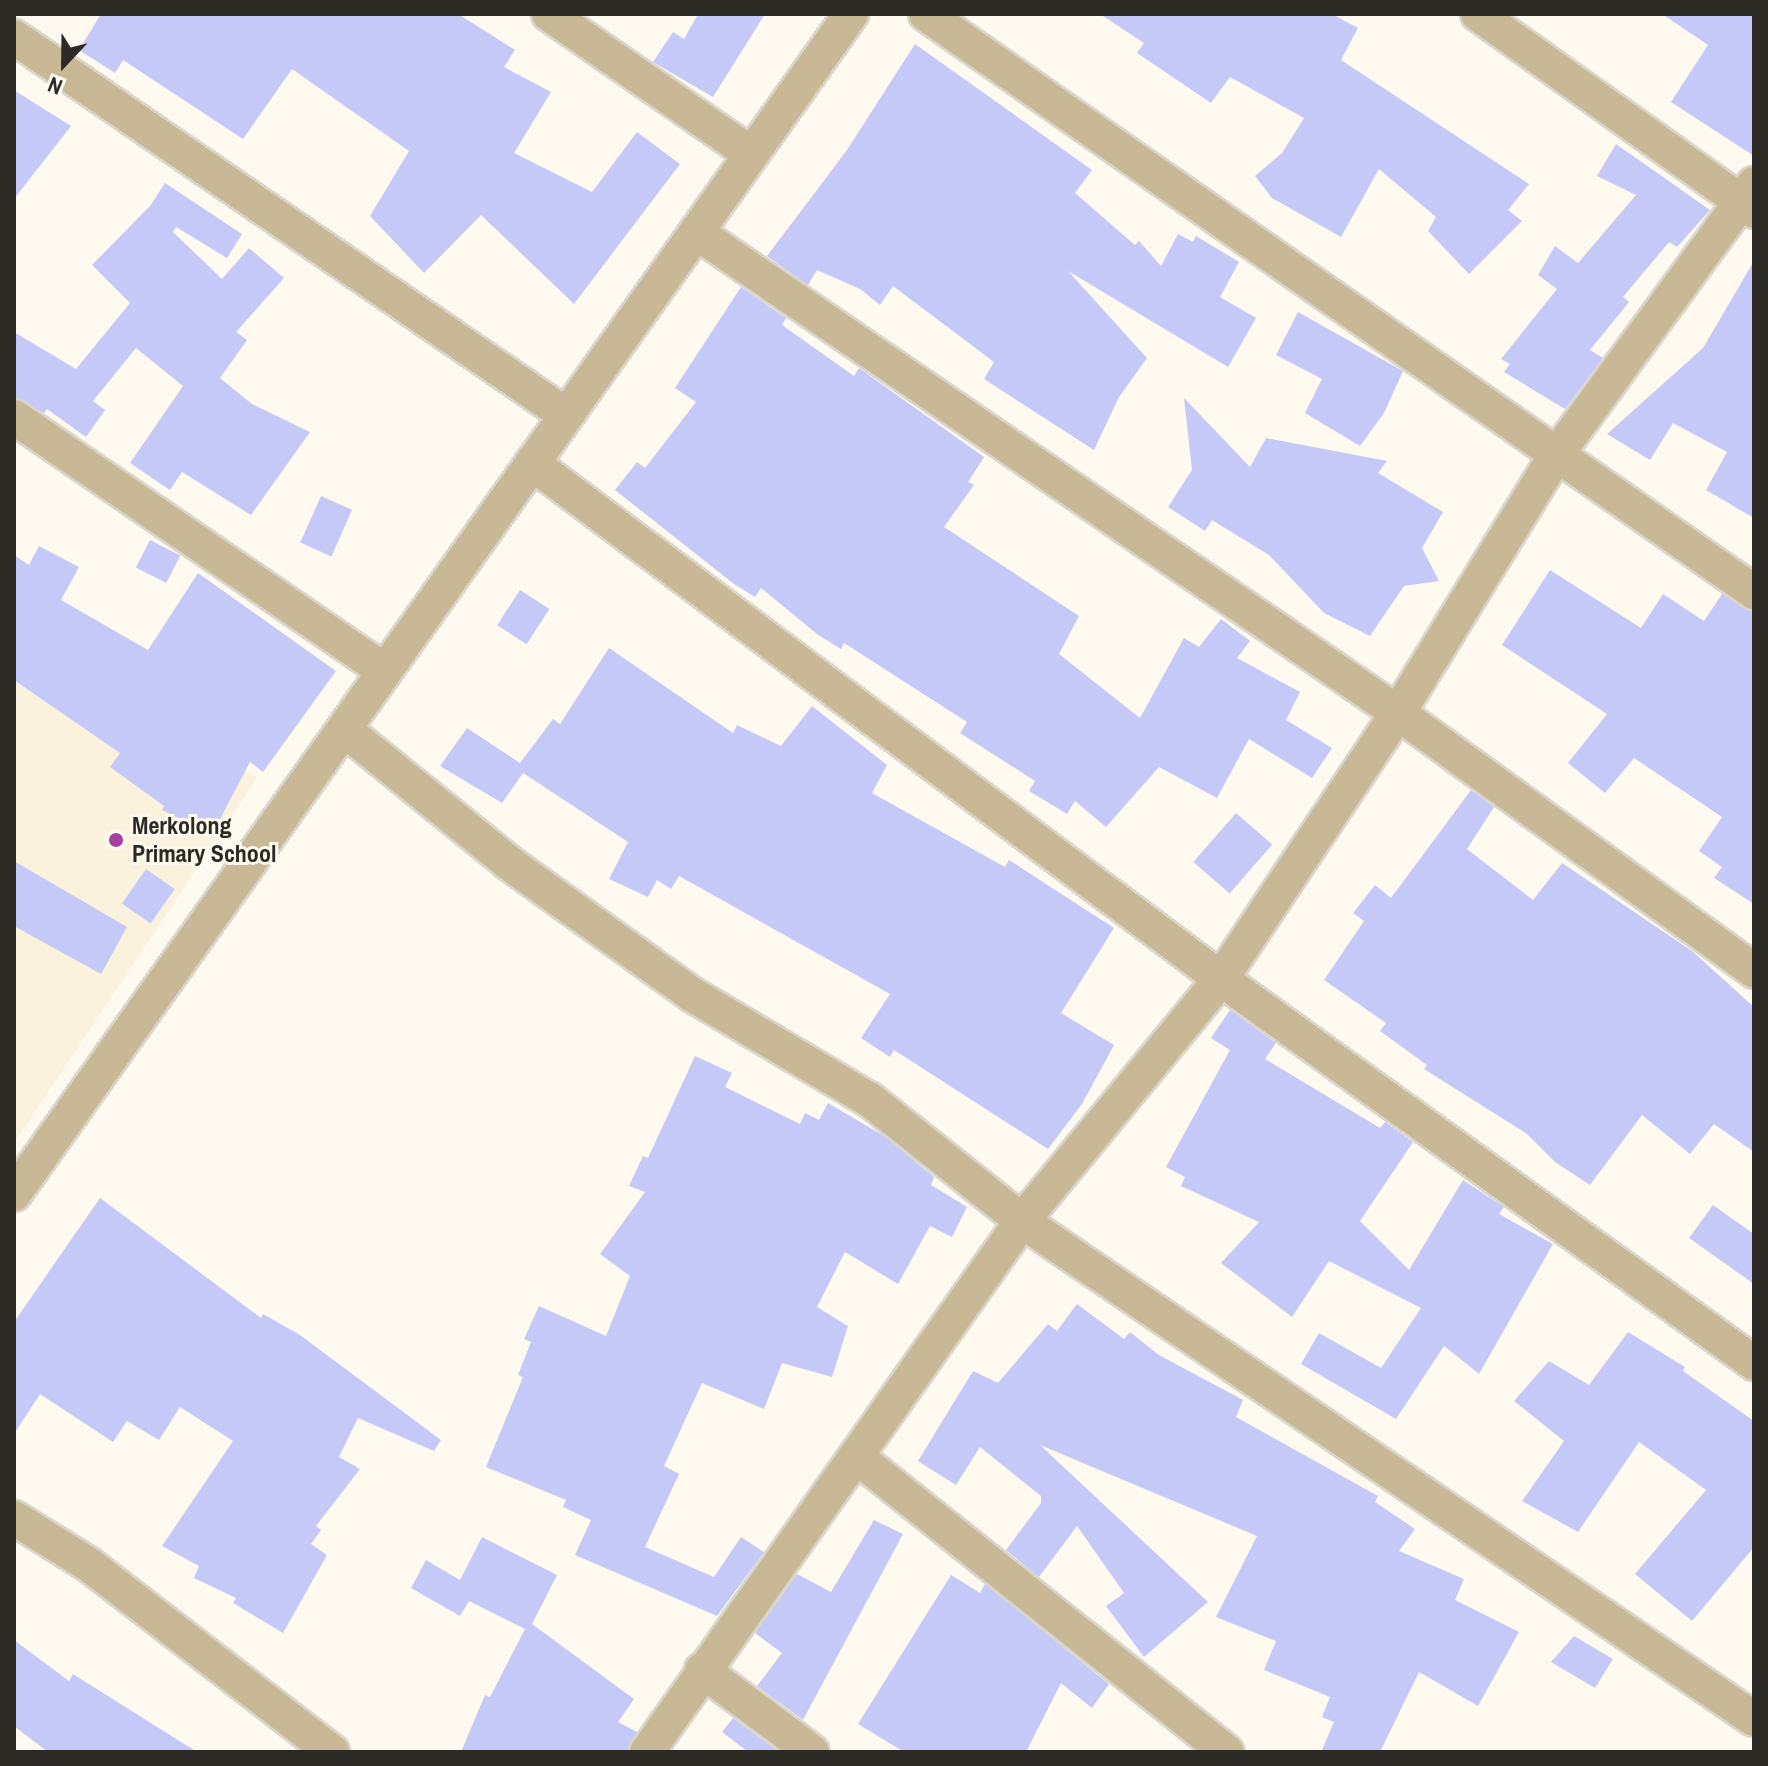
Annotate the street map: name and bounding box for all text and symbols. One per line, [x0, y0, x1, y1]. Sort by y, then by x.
north arrow [24, 24, 104, 104]
text: N [43, 70, 67, 103]
place label: Merkolong Primary School [132, 812, 276, 868]
marker: Merkolong Primary School [107, 831, 125, 849]

